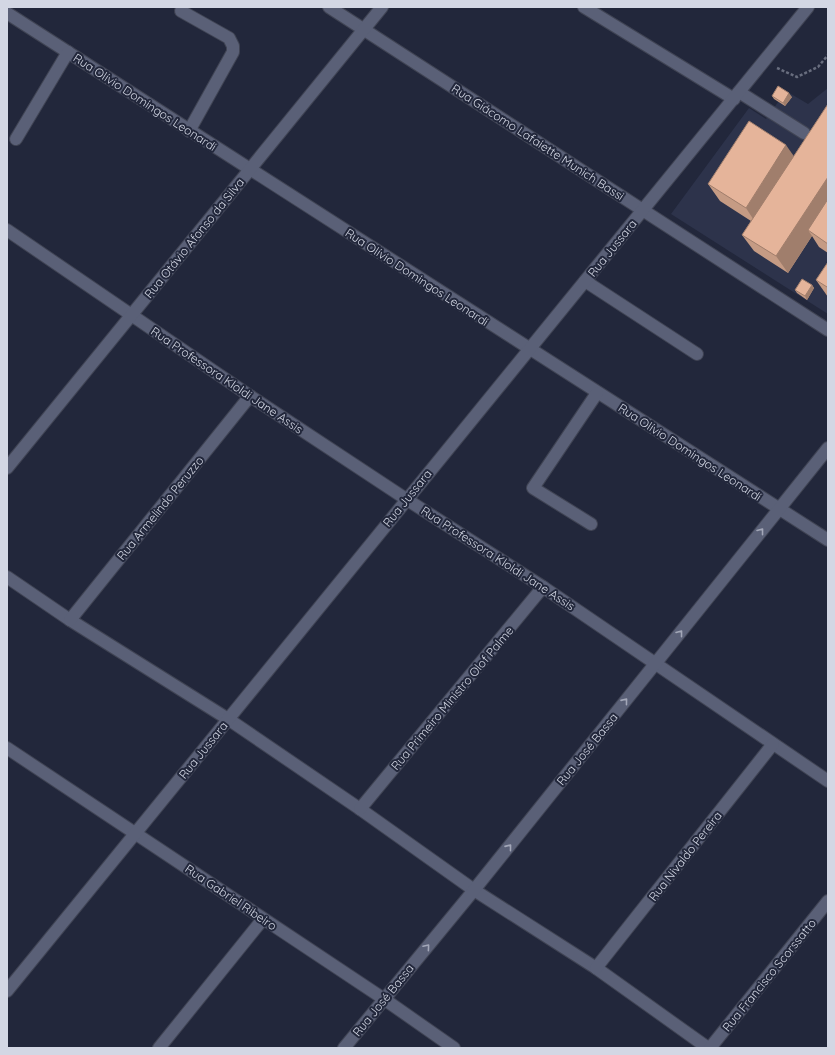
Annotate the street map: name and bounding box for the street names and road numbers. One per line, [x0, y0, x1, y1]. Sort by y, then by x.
street label: Rua Olívio Domingos Leonardi [71, 50, 219, 154]
street label: Rua Giácomo Lafaiette Munich Bassi [449, 81, 627, 203]
street label: Rua Otávio Afonso da Silva [141, 175, 247, 301]
street label: Rua Jussara [584, 216, 640, 280]
street label: Rua Olívio Domingos Leonardi [343, 225, 491, 329]
street label: Rua Professora Kloldi Jane Assis [148, 323, 306, 437]
street label: Rua Olívio Domingos Leonardi [616, 400, 764, 504]
street label: Rua Armelindo Peruzzo [113, 453, 207, 563]
street label: Rua Jussara [379, 466, 435, 530]
street label: Rua Professora Kloldi Jane Assis [418, 503, 578, 614]
street label: Rua Primeiro Ministro Olof Palme [387, 623, 517, 773]
street label: Rua José Bassa [553, 710, 621, 788]
street label: Rua Jussara [175, 718, 231, 782]
street label: Rua Nivaldo Pereira [645, 808, 725, 904]
street label: Rua Gabriel Ribeiro [182, 861, 280, 933]
street label: Rua Francisco Scorssatto [719, 916, 819, 1034]
street label: Rua José Bassa [349, 961, 417, 1039]

